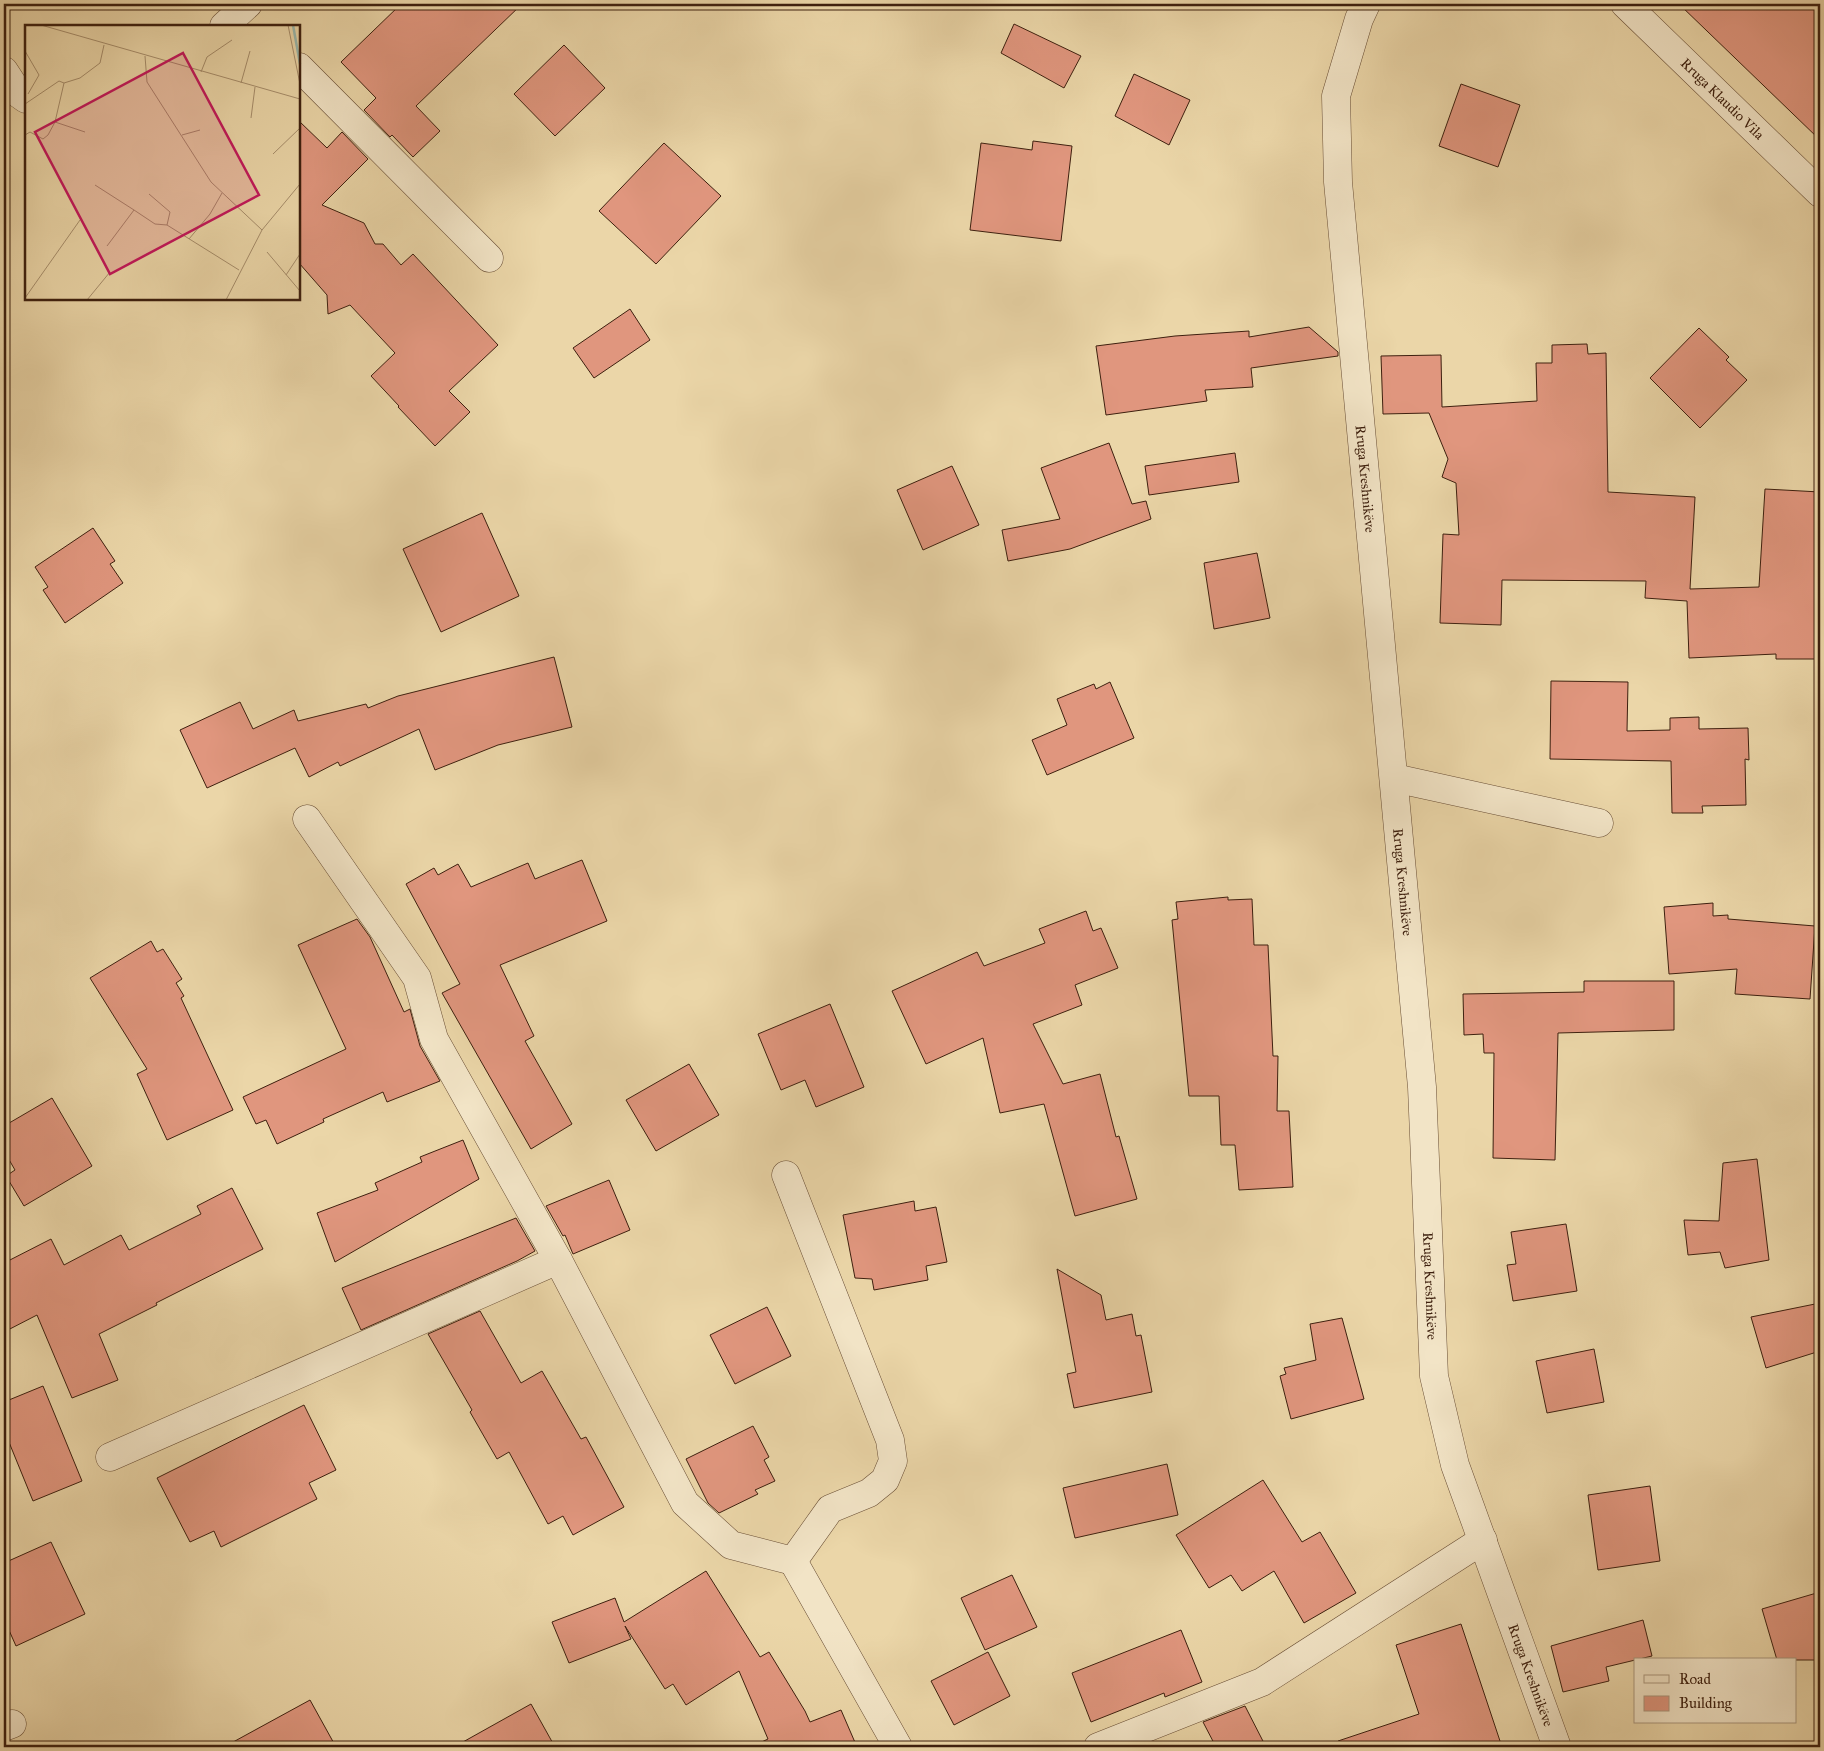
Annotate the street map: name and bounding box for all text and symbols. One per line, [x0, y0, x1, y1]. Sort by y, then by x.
inset map [25, 25, 300, 300]
street label: Rruga Klaudio Vila [1677, 54, 1768, 143]
street label: Rruga Kreshnikëve [1352, 424, 1379, 533]
street label: Rruga Kreshnikëve [1390, 828, 1416, 937]
street label: Rruga Kreshnikëve [1420, 1232, 1441, 1340]
street label: Rruga Kreshnikëve [1505, 1622, 1557, 1729]
legend [1634, 1658, 1796, 1724]
text: Road [1679, 1670, 1711, 1688]
text: Building [1679, 1694, 1733, 1712]

